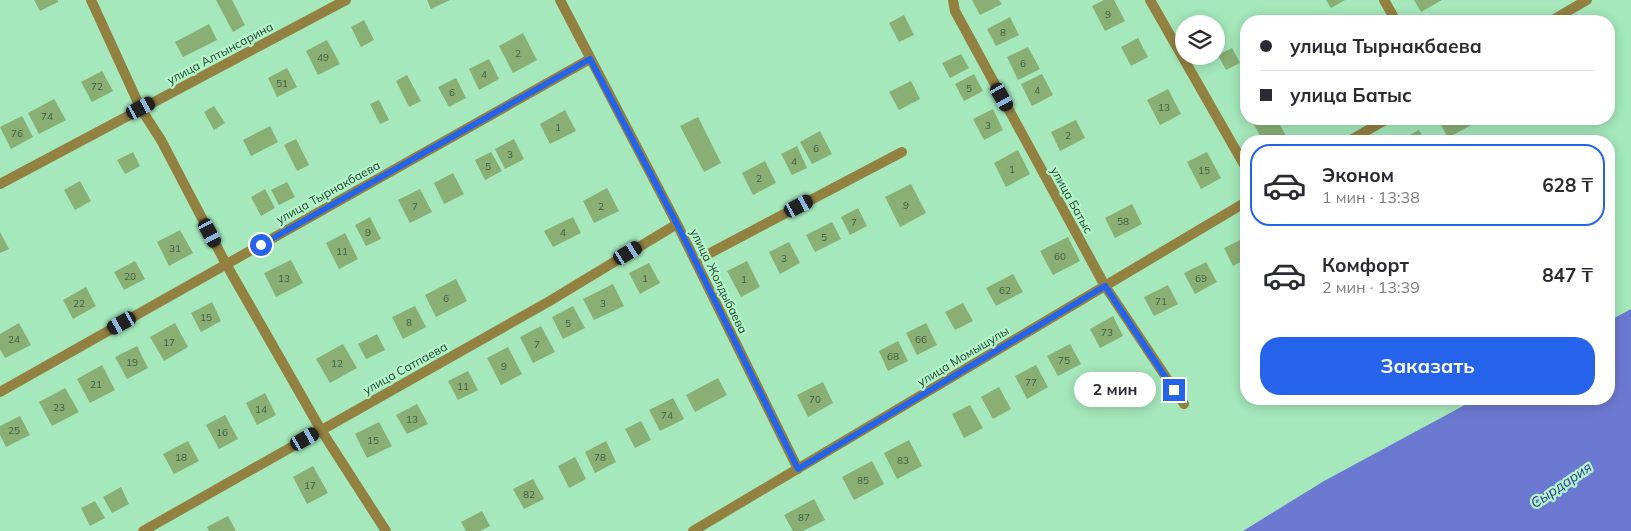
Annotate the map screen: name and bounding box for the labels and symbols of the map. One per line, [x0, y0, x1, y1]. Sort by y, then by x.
house number: 9 [1105, 8, 1111, 21]
street label: улица Алтынсарина [164, 19, 276, 87]
house number: 8 [1000, 26, 1006, 39]
house number: 2 [515, 47, 521, 60]
house number: 49 [317, 51, 329, 64]
house number: 6 [1020, 57, 1026, 70]
house number: 4 [481, 68, 487, 81]
house number: 51 [276, 77, 288, 90]
house number: 72 [91, 80, 103, 93]
car [988, 80, 1015, 114]
house number: 5 [966, 82, 972, 95]
house number: 4 [1034, 84, 1040, 97]
house number: 6 [449, 86, 455, 99]
car [124, 94, 157, 122]
house number: 13 [1158, 101, 1170, 114]
house number: 74 [41, 110, 53, 123]
house number: 3 [985, 119, 991, 132]
house number: 1 [555, 121, 561, 134]
house number: 76 [11, 127, 23, 140]
house number: 2 [1065, 129, 1071, 142]
house number: 6 [813, 142, 819, 155]
house number: 3 [507, 148, 513, 161]
house number: 4 [791, 155, 797, 168]
street label: улица Тырнакбаева [273, 157, 383, 227]
house number: 5 [485, 160, 491, 173]
house number: 1 [1009, 163, 1015, 176]
street label: улица Батыс [1048, 164, 1096, 236]
house number: 15 [1198, 164, 1210, 177]
house number: 2 [756, 172, 762, 185]
car [782, 192, 815, 220]
house number: 9 [903, 199, 909, 212]
house number: 7 [412, 200, 418, 213]
house number: 2 [598, 200, 604, 213]
house number: 58 [1117, 215, 1129, 228]
car [196, 216, 223, 250]
house number: 7 [851, 216, 857, 229]
house number: 9 [365, 226, 371, 239]
house number: 4 [560, 226, 566, 239]
street label: улица Жолдыбаева [687, 226, 751, 336]
house number: 5 [821, 231, 827, 244]
route start [250, 234, 272, 256]
car [611, 239, 644, 267]
house number: 31 [169, 242, 181, 255]
house number: 11 [336, 245, 348, 258]
house number: 60 [1054, 250, 1066, 263]
house number: 3 [781, 252, 787, 265]
house number: 20 [124, 270, 136, 283]
house number: 13 [278, 272, 290, 285]
house number: 1 [642, 272, 648, 285]
house number: 69 [1195, 272, 1207, 285]
house number: 1 [741, 273, 747, 286]
house number: 62 [999, 284, 1011, 297]
house number: 6 [443, 292, 449, 305]
house number: 71 [1155, 295, 1167, 308]
house number: 22 [73, 297, 85, 310]
house number: 3 [600, 297, 606, 310]
car [105, 309, 138, 337]
house number: 15 [200, 311, 212, 324]
house number: 8 [406, 316, 412, 329]
house number: 5 [565, 317, 571, 330]
street label: улица Момышулы [914, 323, 1012, 389]
house number: 73 [1101, 326, 1113, 339]
house number: 24 [8, 333, 20, 346]
house number: 66 [915, 333, 927, 346]
house number: 17 [163, 336, 175, 349]
house number: 7 [534, 338, 540, 351]
street label: улица Сатпаева [360, 339, 450, 397]
house number: 68 [887, 350, 899, 363]
house number: 75 [1058, 354, 1070, 367]
house number: 19 [126, 356, 138, 369]
house number: 12 [331, 357, 343, 370]
house number: 9 [501, 360, 507, 373]
callout: 2 мин [1074, 372, 1156, 408]
house number: 77 [1025, 376, 1037, 389]
house number: 21 [90, 378, 102, 391]
route end [1163, 379, 1185, 401]
house number: 11 [457, 380, 469, 393]
house number: 70 [809, 393, 821, 406]
house number: 23 [53, 401, 65, 414]
house number: 14 [255, 403, 267, 416]
house number: 74 [661, 409, 673, 422]
house number: 13 [406, 413, 418, 426]
house number: 25 [8, 424, 20, 437]
car [288, 425, 321, 453]
house number: 16 [216, 426, 228, 439]
house number: 15 [367, 434, 379, 447]
house number: 18 [175, 451, 187, 464]
house number: 78 [594, 451, 606, 464]
house number: 83 [897, 454, 909, 467]
water label: Сырдария [1527, 458, 1595, 512]
house number: 85 [857, 474, 869, 487]
house number: 17 [304, 479, 316, 492]
house number: 82 [523, 488, 535, 501]
house number: 87 [798, 511, 810, 524]

